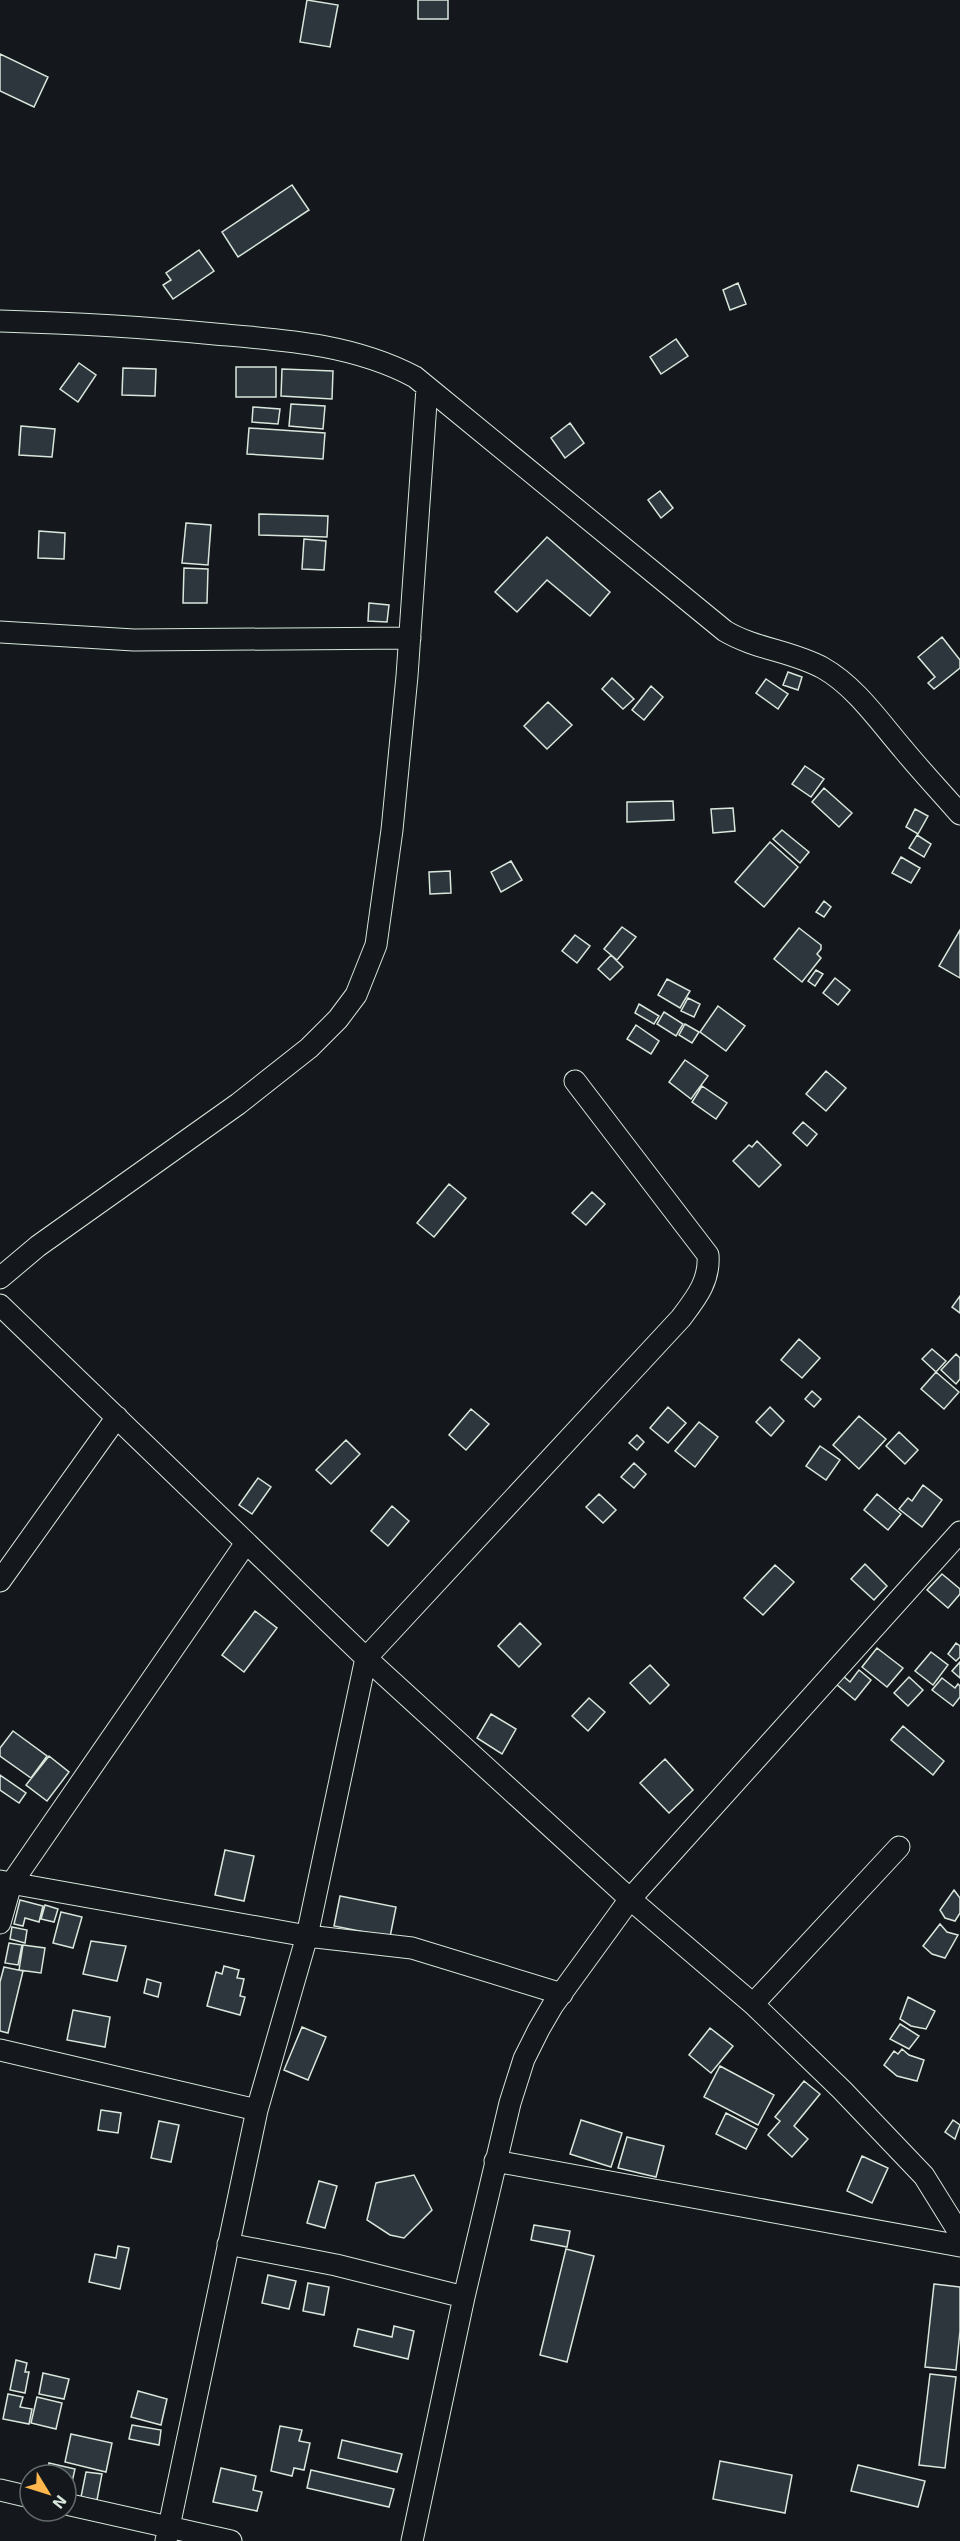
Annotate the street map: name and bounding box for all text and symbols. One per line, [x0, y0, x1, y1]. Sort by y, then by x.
north arrow [18, 2463, 78, 2523]
text: N [49, 2492, 71, 2513]

